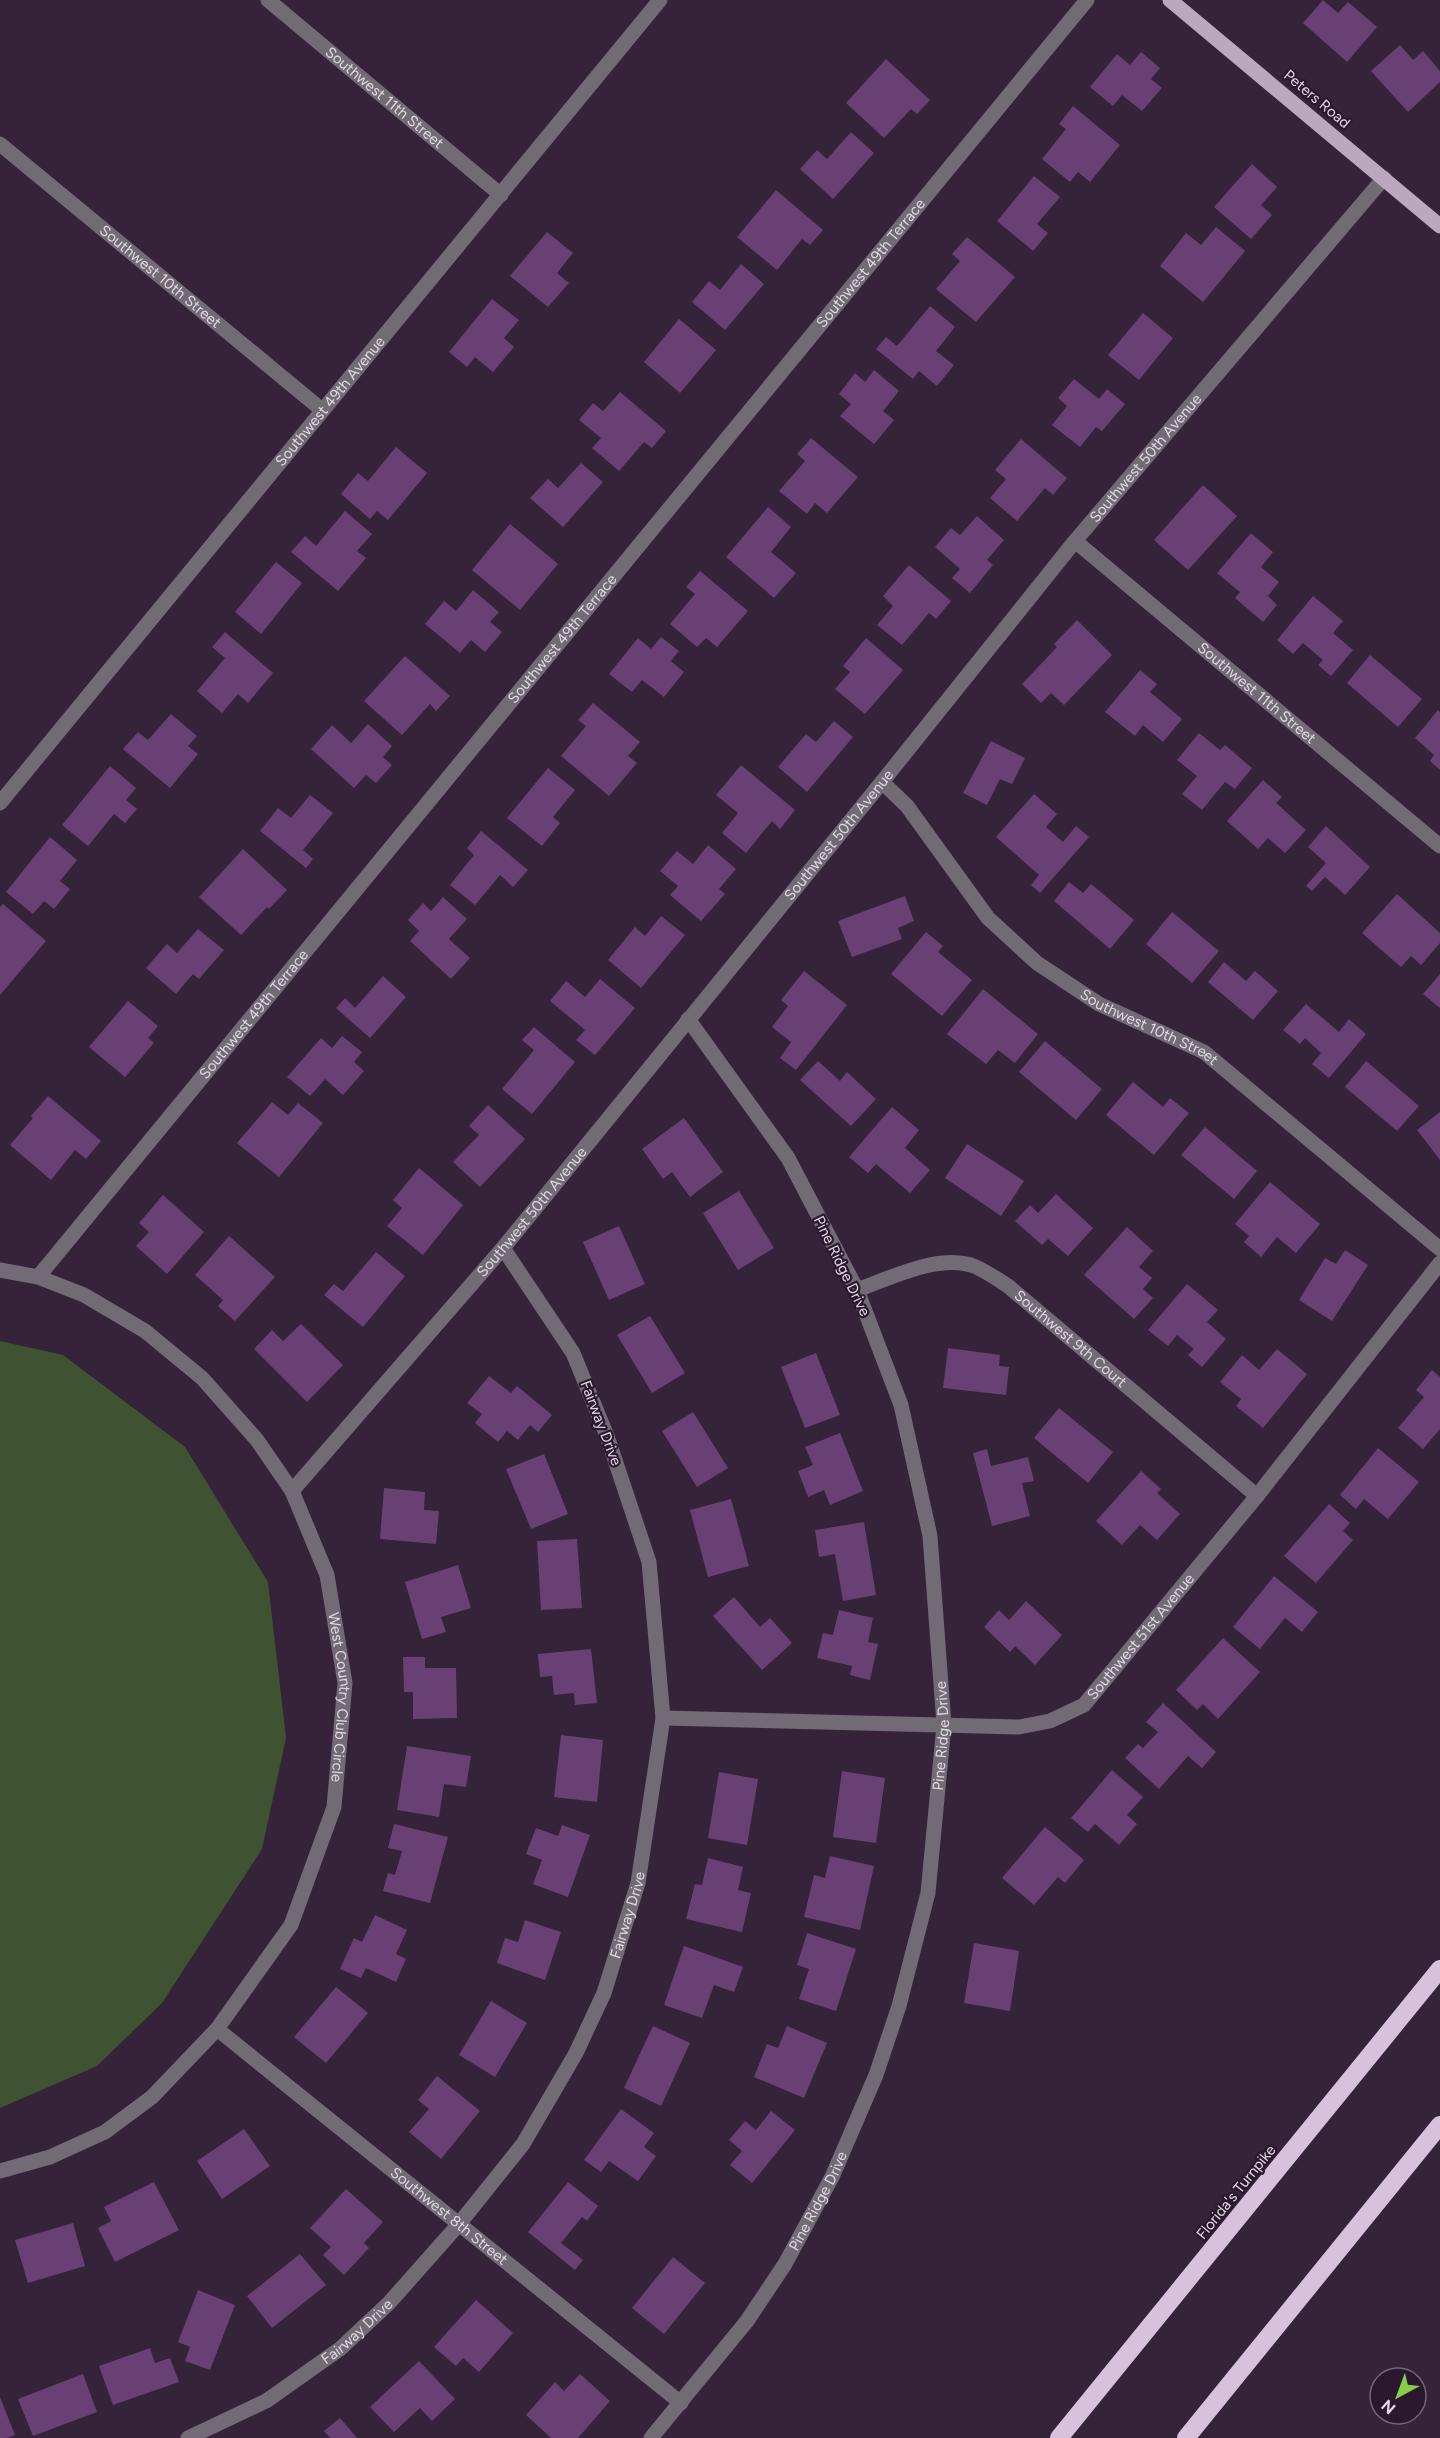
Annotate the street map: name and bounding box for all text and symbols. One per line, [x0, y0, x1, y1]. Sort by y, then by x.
street label: Southwest 11th Street [322, 43, 448, 152]
street label: Peters Road [1280, 66, 1354, 132]
street label: Southwest 49th Terrace [813, 195, 929, 331]
street label: Southwest 10th Street [96, 221, 225, 332]
street label: Southwest 49th Avenue [272, 333, 389, 470]
street label: Southwest 50th Avenue [1086, 390, 1205, 526]
street label: Southwest 49th Terrace [504, 571, 621, 707]
street label: Southwest 11th Street [1194, 638, 1320, 748]
street label: Southwest 50th Avenue [780, 766, 897, 904]
street label: Southwest 49th Terrace [196, 946, 312, 1082]
street label: Southwest 10th Street [1077, 985, 1222, 1069]
street label: Southwest 50th Avenue [473, 1143, 591, 1281]
street label: Pine Ridge Drive [810, 1213, 874, 1319]
street label: Southwest 9th Court [1011, 1286, 1131, 1391]
street label: Fairway Drive [577, 1378, 625, 1468]
street label: Southwest 51st Avenue [1083, 1570, 1198, 1703]
street label: West Country Club Circle [324, 1611, 354, 1783]
street label: Pine Ridge Drive [929, 1681, 953, 1791]
street label: Fairway Drive [606, 1871, 649, 1961]
street label: Florida's Turnpike [1193, 2141, 1279, 2243]
street label: Pine Ridge Drive [785, 2149, 851, 2254]
street label: Southwest 8th Street [387, 2163, 512, 2269]
street label: Fairway Drive [318, 2295, 397, 2368]
north arrow [1368, 2366, 1428, 2426]
text: N [1378, 2396, 1399, 2418]

